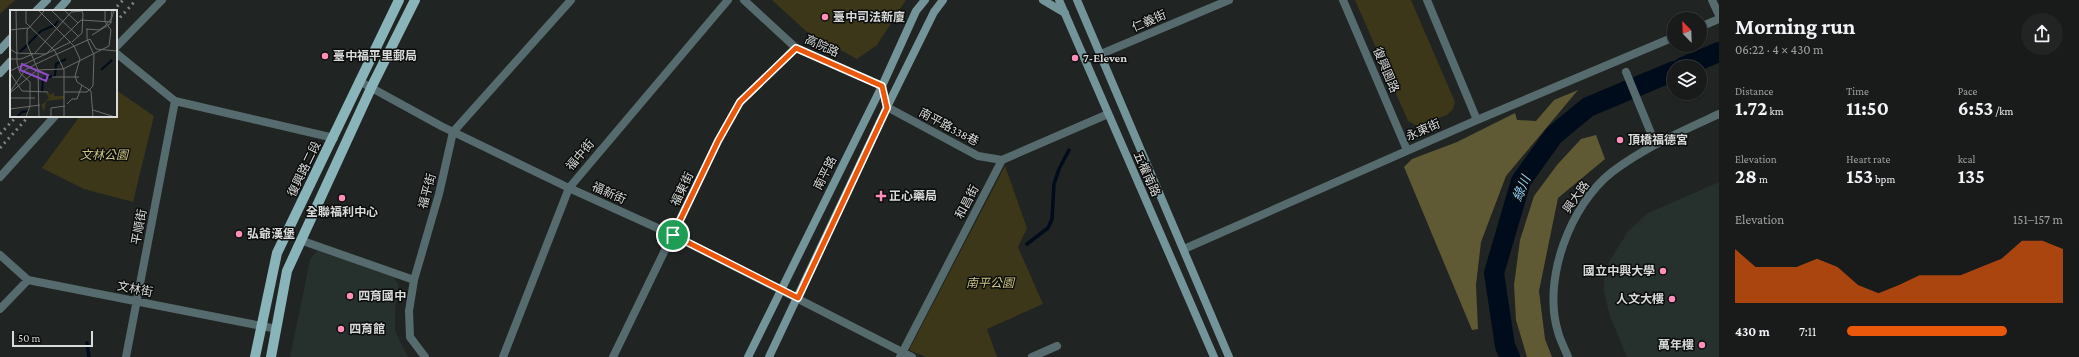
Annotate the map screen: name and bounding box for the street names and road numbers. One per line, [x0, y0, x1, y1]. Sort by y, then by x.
street label: 仁義街 [1130, 8, 1168, 34]
street label: 高院路 [803, 32, 841, 60]
street label: 復興園路 [1370, 45, 1402, 95]
street label: 南平路338巷 [917, 105, 981, 149]
street label: 永東街 [1404, 117, 1442, 143]
street label: 福中街 [563, 137, 597, 173]
street label: 復興路二段 [285, 139, 323, 199]
street label: 五權南路 [1131, 149, 1163, 199]
street label: 南平路 [811, 154, 839, 192]
street label: 福東街 [668, 170, 696, 208]
street label: 福平街 [416, 172, 438, 210]
street label: 興大路 [1560, 178, 1592, 216]
street label: 福新街 [590, 179, 628, 207]
street label: 和昌街 [952, 183, 982, 221]
street label: 平順街 [129, 208, 149, 246]
street label: 文林街 [116, 279, 154, 299]

